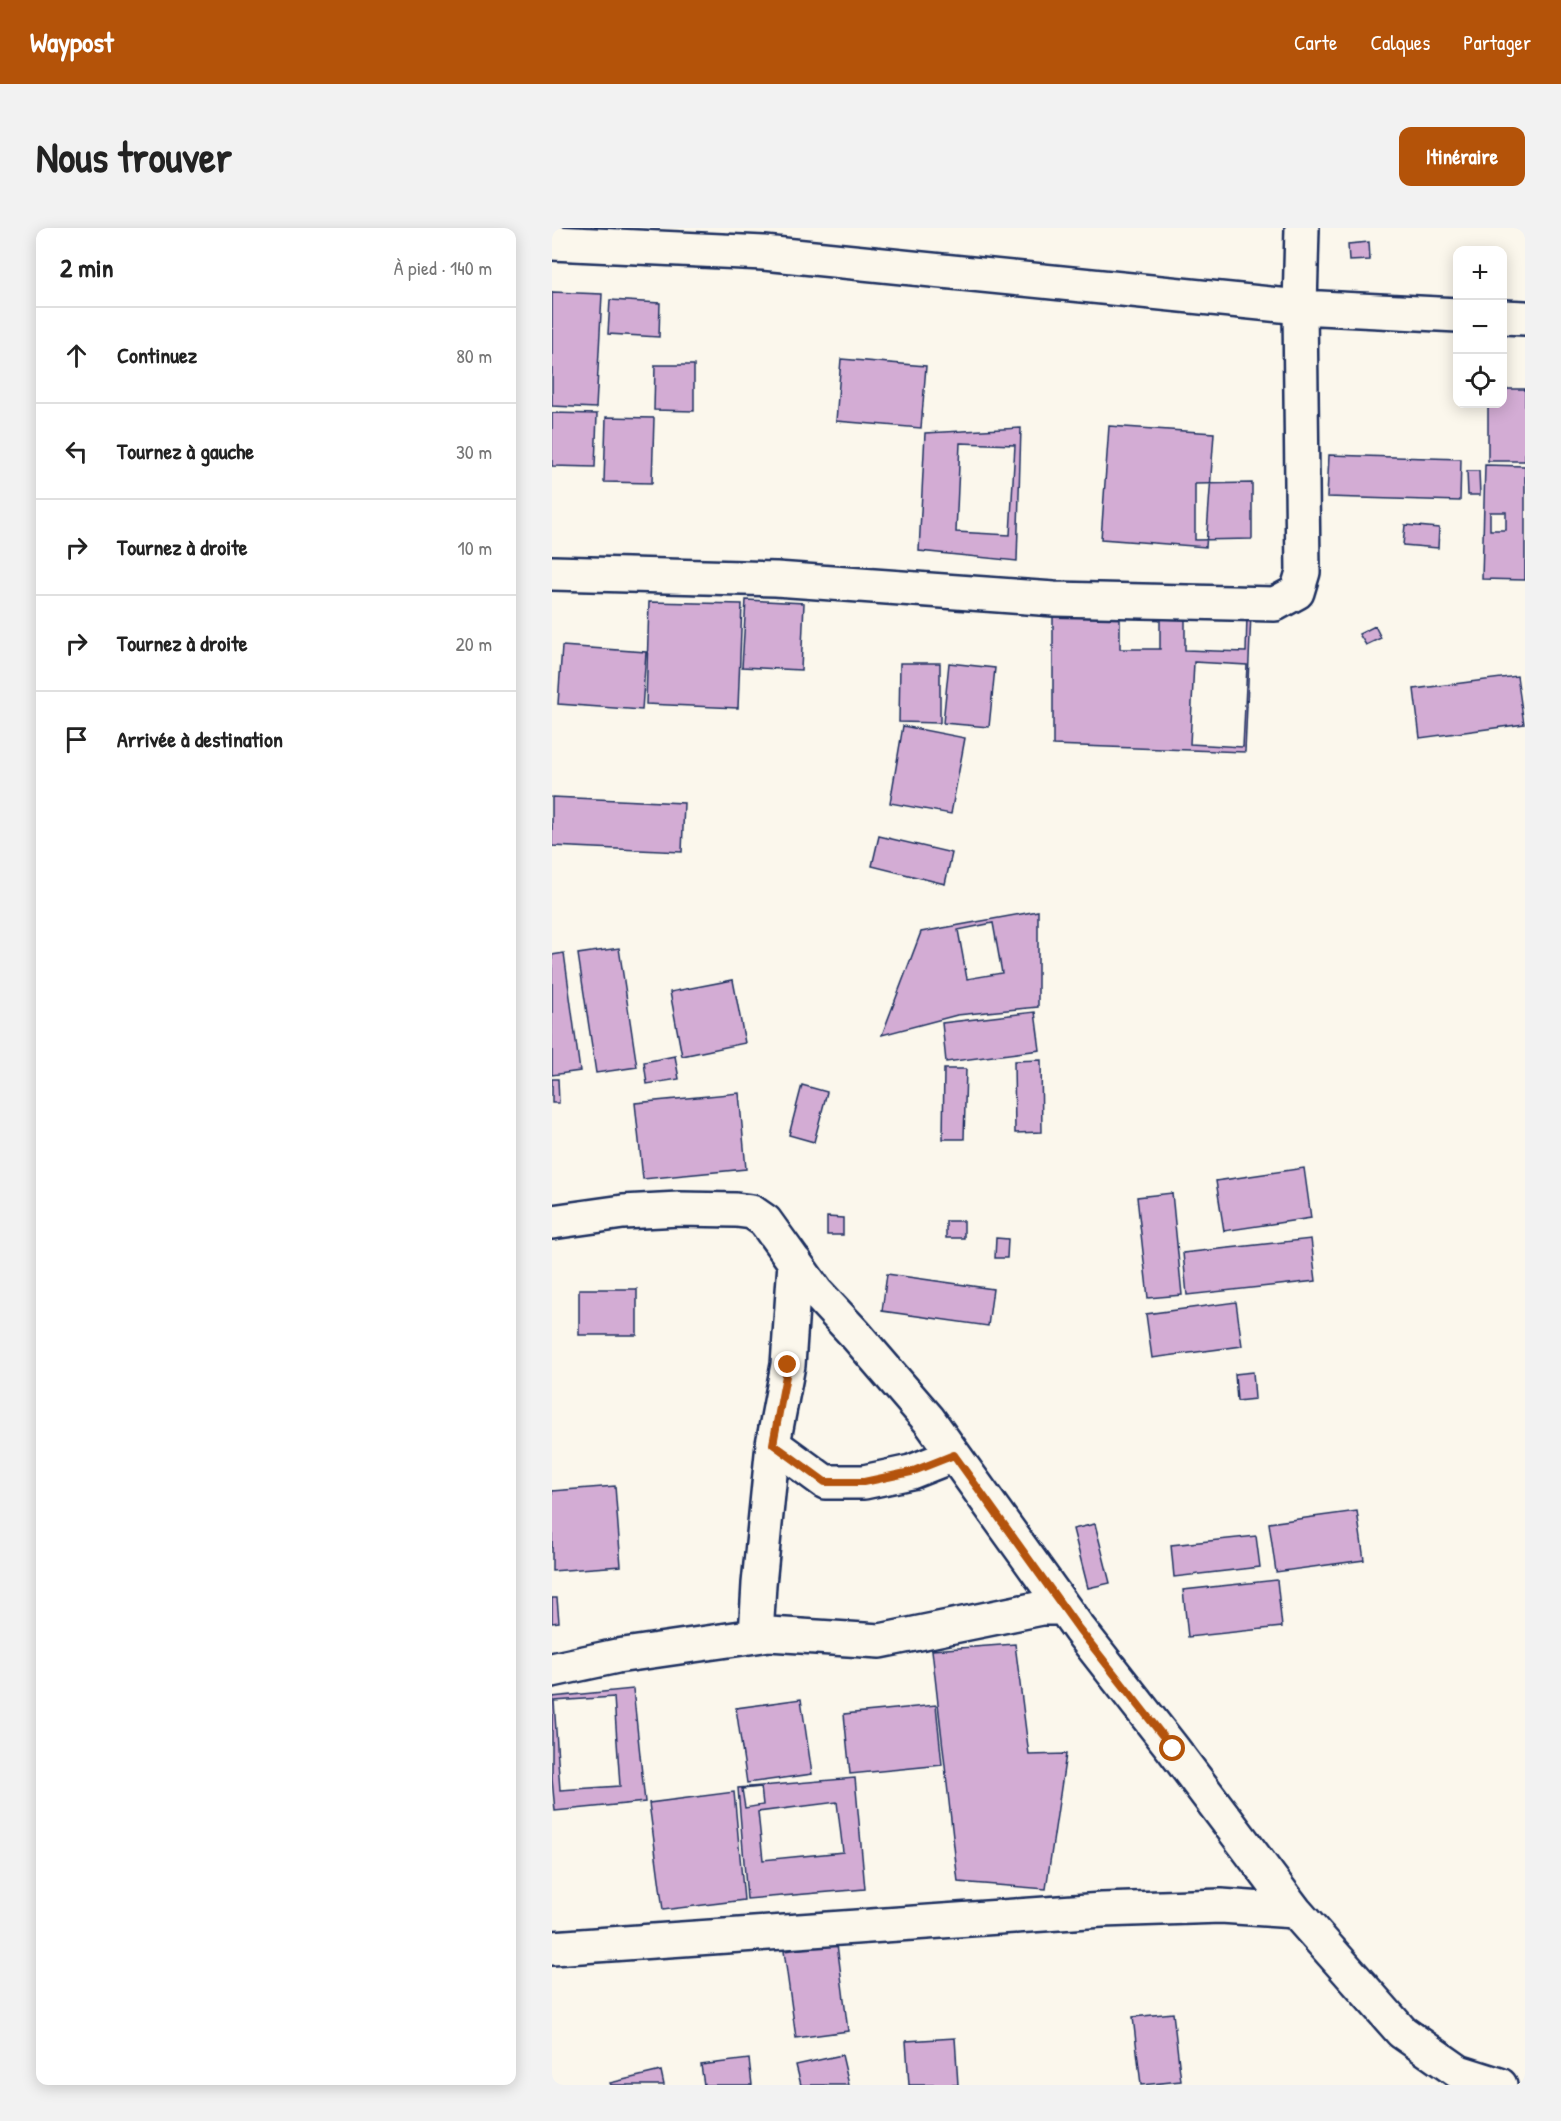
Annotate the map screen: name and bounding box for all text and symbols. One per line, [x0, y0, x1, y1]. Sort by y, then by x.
text: Waypost [30, 23, 114, 61]
text: Carte [1294, 28, 1337, 57]
text: Calques [1370, 28, 1430, 57]
text: Partager [1463, 28, 1531, 57]
button: Itinéraire [1399, 127, 1525, 186]
text: Nous trouver [36, 128, 232, 185]
map controls [1453, 246, 1507, 408]
button: + [1453, 246, 1507, 300]
text: 2 min [60, 250, 113, 285]
text: À pied · 140 m [394, 254, 492, 281]
button: − [1453, 300, 1507, 354]
icon: ahead [60, 339, 93, 372]
text: Continuez [117, 340, 197, 370]
text: 80 m [456, 342, 492, 369]
button: locate [1453, 354, 1507, 408]
icon: left [60, 435, 93, 468]
text: Tournez à gauche [117, 436, 254, 466]
text: 30 m [456, 438, 492, 465]
icon: right [60, 531, 93, 564]
text: Tournez à droite [117, 532, 247, 562]
text: 10 m [458, 534, 492, 561]
icon: right [60, 627, 93, 660]
text: Tournez à droite [117, 628, 247, 658]
text: 20 m [455, 630, 492, 657]
icon: arrive [60, 723, 93, 756]
text: Arrivée à destination [117, 724, 283, 754]
route end [774, 1351, 800, 1377]
route start [1159, 1735, 1185, 1761]

